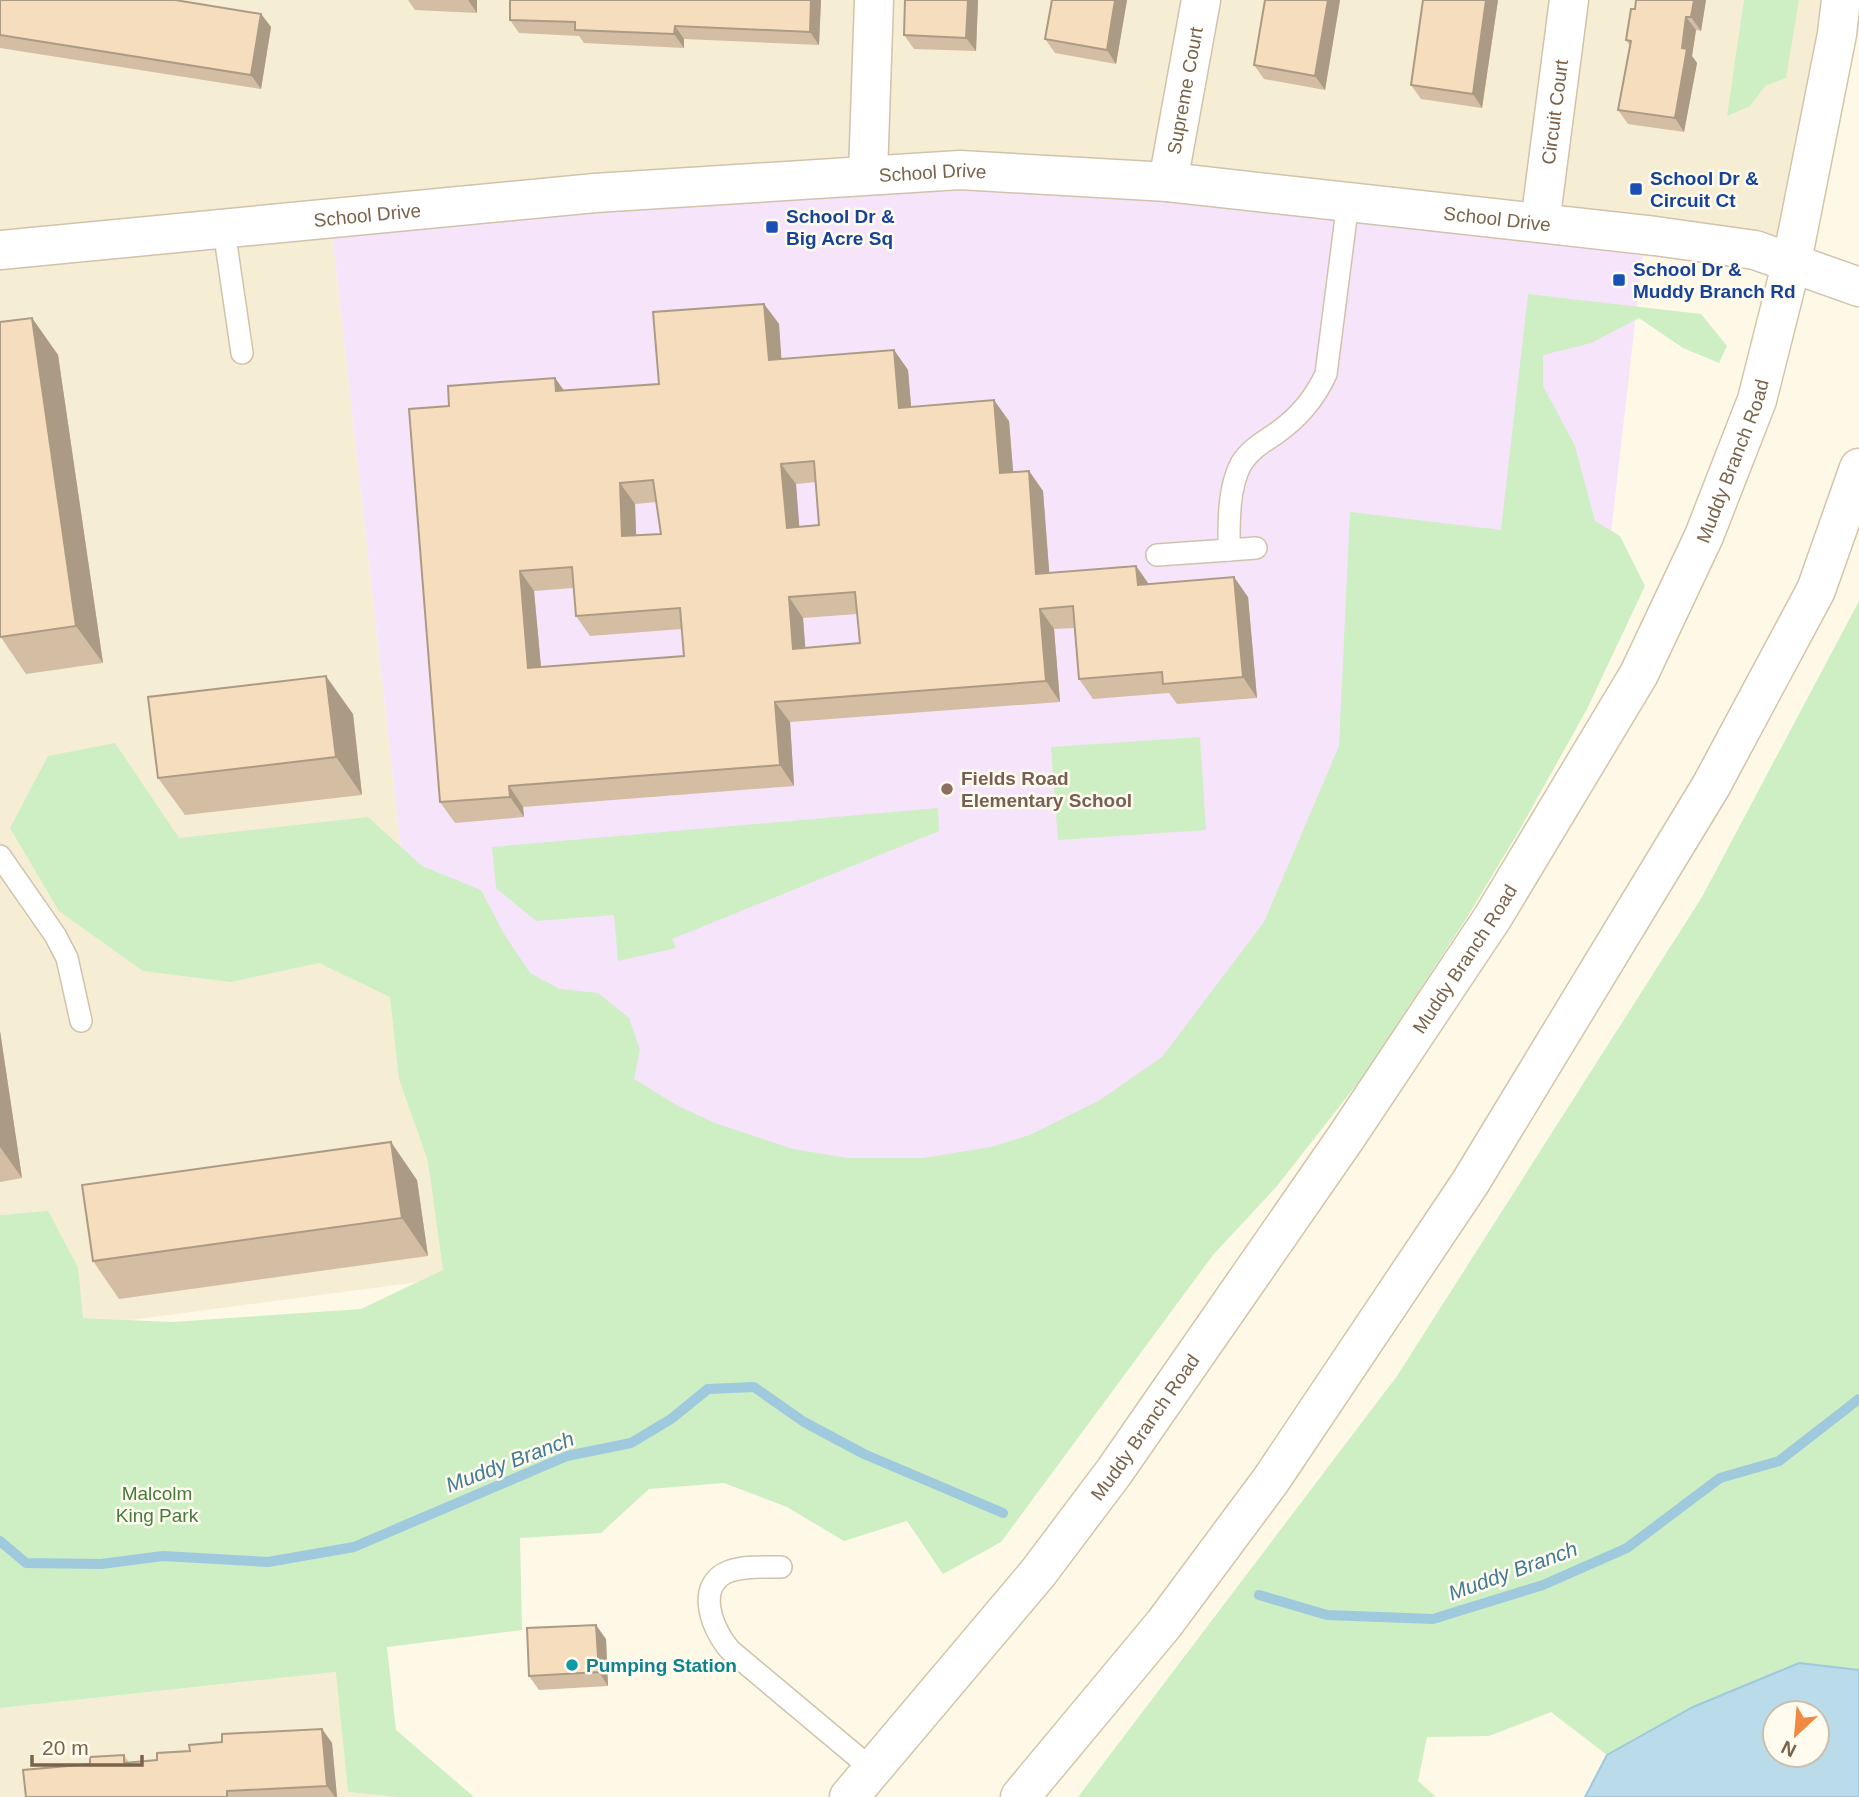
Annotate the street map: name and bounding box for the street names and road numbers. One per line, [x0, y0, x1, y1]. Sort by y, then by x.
street label: Supreme Court [1163, 25, 1207, 156]
street label: Circuit Court [1538, 58, 1572, 166]
street label: School Drive [878, 160, 987, 186]
street label: School Drive [313, 200, 422, 231]
street label: School Drive [1442, 203, 1552, 235]
street label: Muddy Branch Road [1692, 377, 1773, 546]
street label: Muddy Branch Road [1409, 881, 1521, 1037]
street label: Muddy Branch Road [1087, 1350, 1203, 1504]

